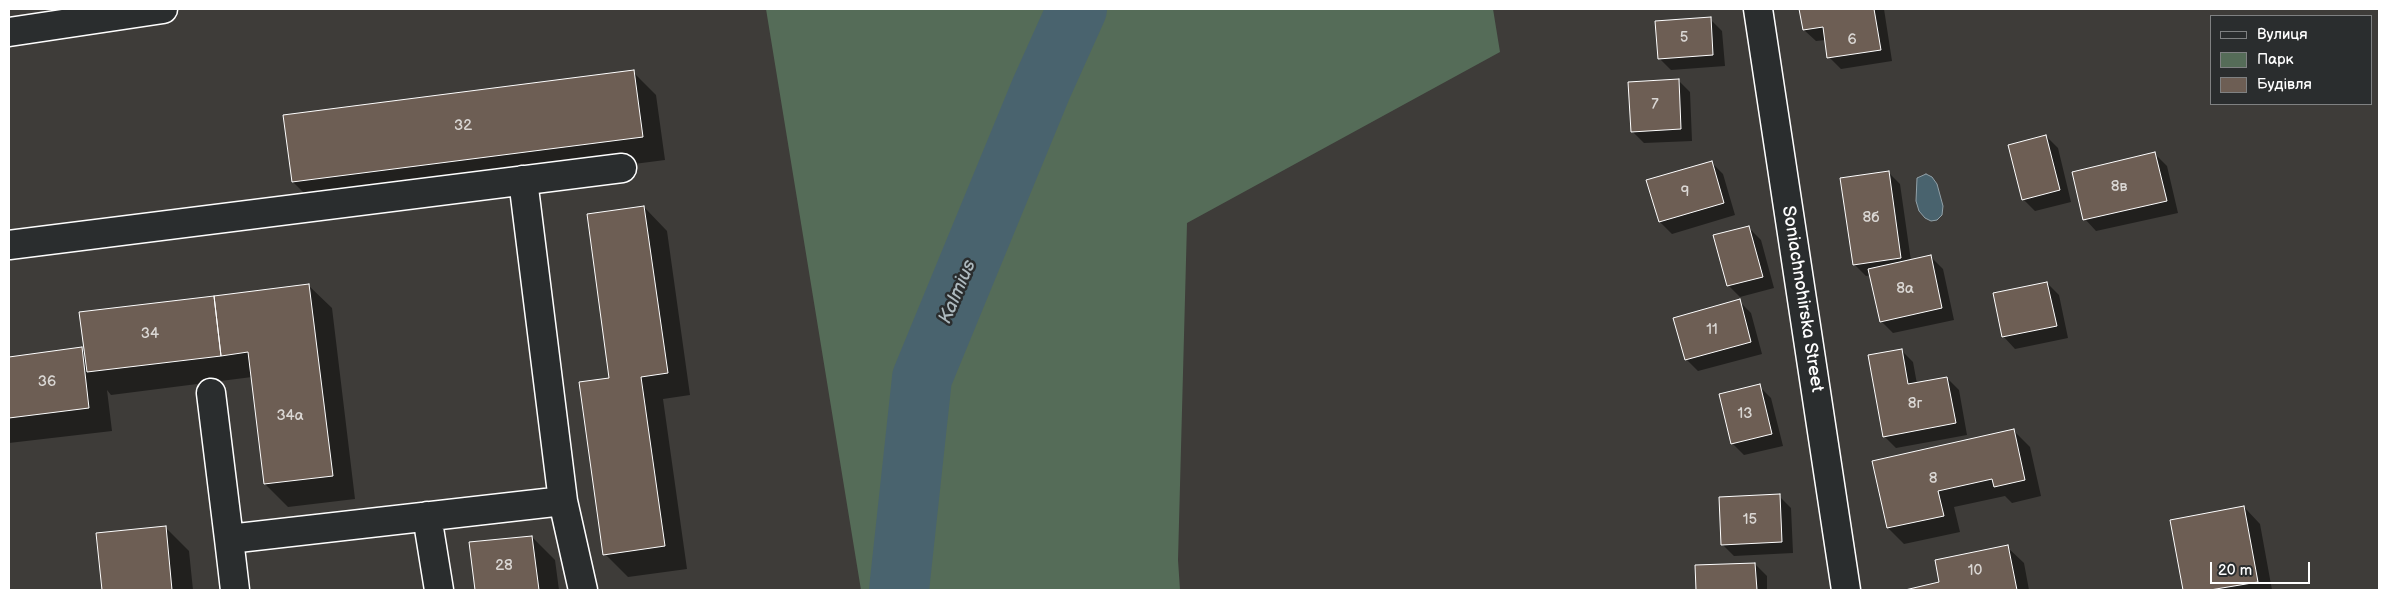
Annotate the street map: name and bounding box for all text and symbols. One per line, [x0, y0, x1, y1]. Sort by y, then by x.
legend [2210, 15, 2373, 105]
text: Вулиця [2257, 25, 2308, 44]
house number: 5 [1680, 29, 1688, 47]
house number: 6 [1847, 31, 1857, 49]
text: Парк [2257, 50, 2294, 69]
text: Будівля [2257, 75, 2312, 94]
house number: 7 [1651, 96, 1659, 114]
house number: 32 [454, 117, 472, 135]
house number: 8в [2111, 178, 2127, 196]
house number: 9 [1681, 183, 1689, 201]
street label: Soniachnohirska Street [1777, 204, 1827, 394]
house number: 8б [1863, 209, 1879, 227]
water label: Kalmius [934, 257, 982, 327]
house number: 8а [1896, 280, 1914, 298]
house number: 11 [1706, 321, 1718, 339]
house number: 34 [141, 325, 159, 343]
house number: 36 [38, 373, 56, 391]
house number: 8г [1908, 395, 1922, 413]
house number: 13 [1737, 405, 1753, 423]
house number: 34а [276, 407, 304, 425]
house number: 8 [1929, 470, 1937, 488]
house number: 15 [1743, 511, 1757, 529]
scale bar [2213, 552, 2313, 584]
house number: 28 [495, 557, 513, 575]
text: 20 m [2218, 561, 2252, 580]
house number: 10 [1968, 562, 1982, 580]

